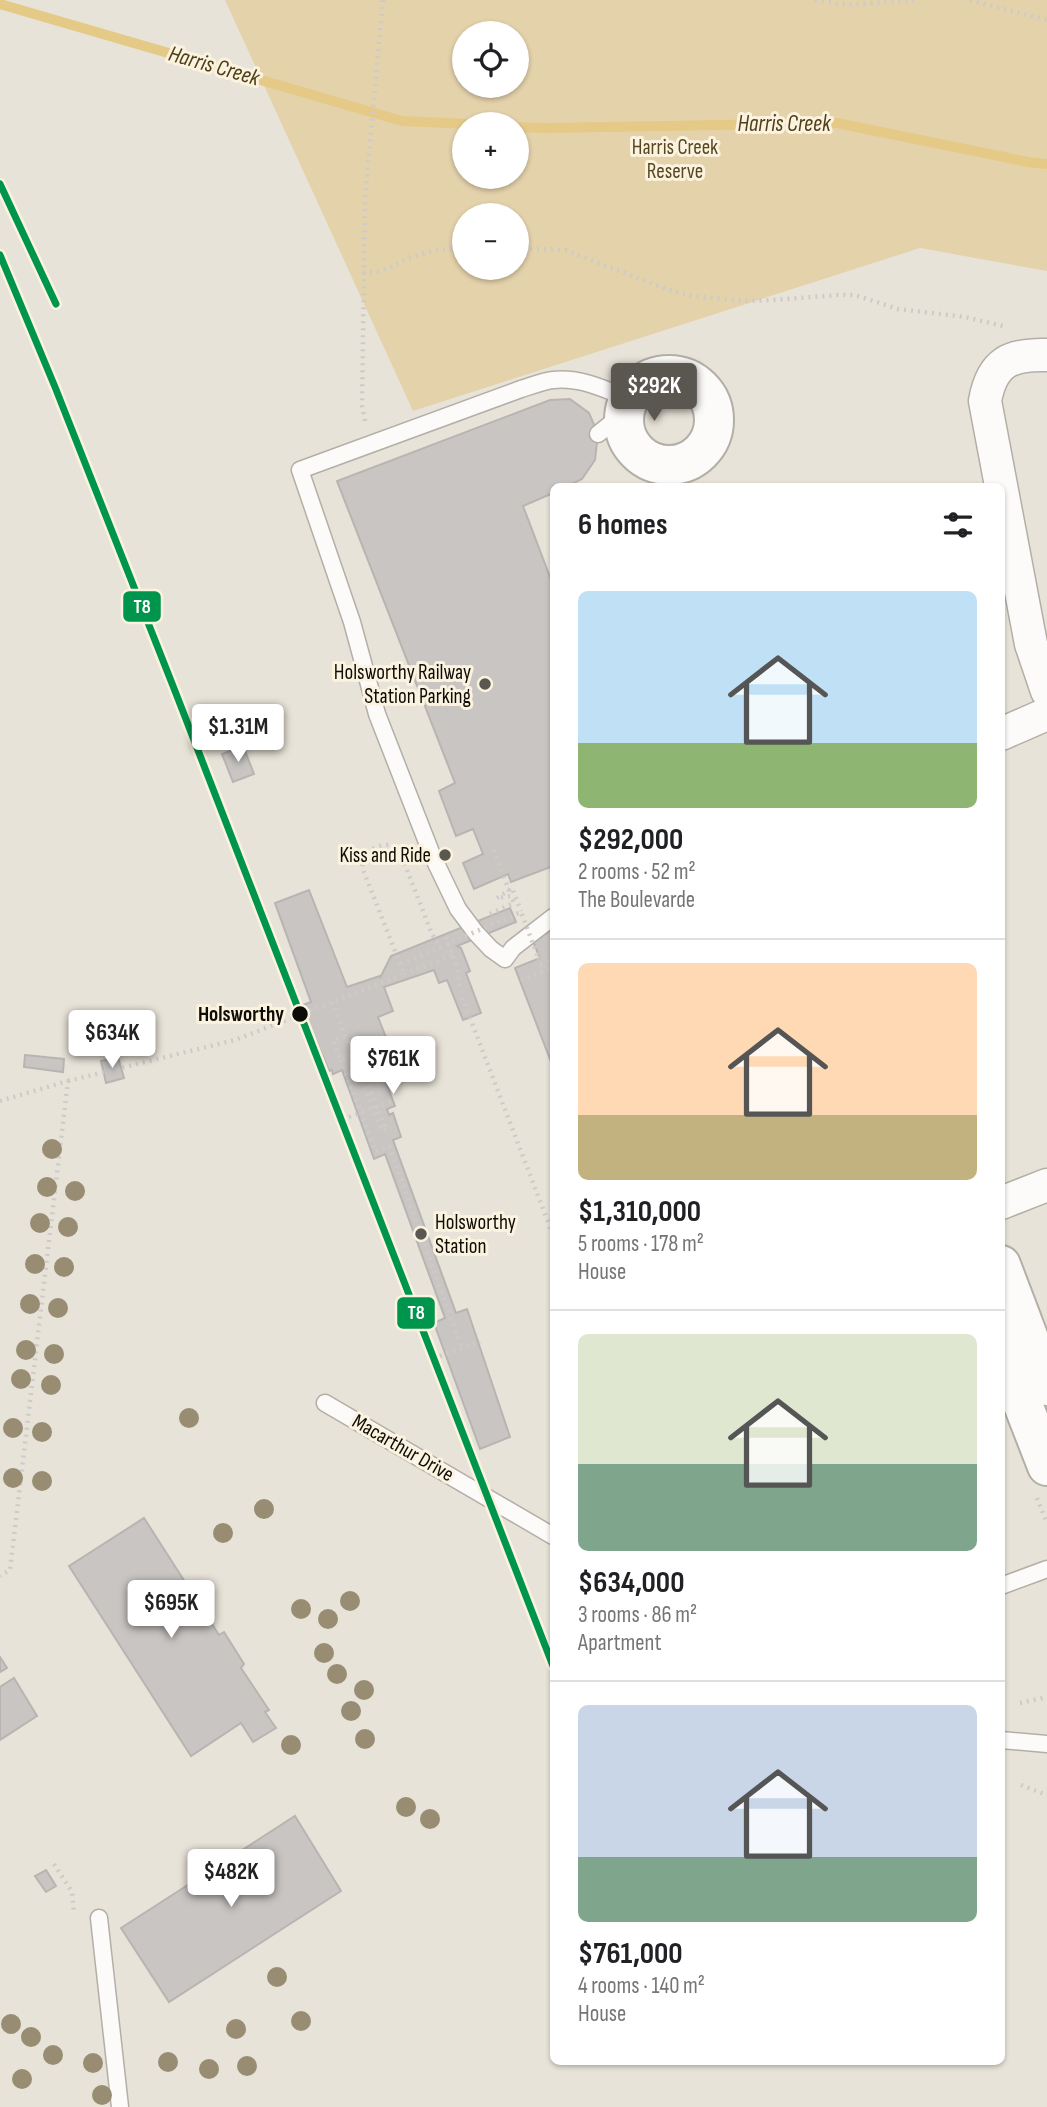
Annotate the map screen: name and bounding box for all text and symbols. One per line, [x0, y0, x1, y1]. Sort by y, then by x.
map controls [452, 21, 529, 280]
button: locate [452, 21, 529, 98]
water label: Harris Creek [165, 40, 264, 93]
water label: Harris Creek [737, 110, 832, 138]
button: + [452, 112, 529, 189]
park label: Harris Creek Reserve [632, 135, 718, 184]
button: − [452, 203, 529, 280]
pin: $292K [605, 364, 703, 423]
text: $292K [627, 372, 681, 400]
icon: filters [939, 506, 977, 544]
text: 6 homes [578, 507, 667, 543]
line badge: T8 [122, 590, 162, 623]
text: T8 [133, 596, 151, 619]
icon: home [715, 637, 841, 763]
place label: Holsworthy Railway Station Parking [334, 660, 471, 709]
marker: Holsworthy Railway Station Parking [477, 676, 493, 692]
pin: $1.31M [181, 704, 295, 764]
text: $1.31M [208, 713, 268, 741]
text: $292,000 [578, 822, 683, 858]
place label: Kiss and Ride [339, 843, 431, 868]
marker: Kiss and Ride [437, 847, 453, 863]
text: 2 rooms · 52 m² [578, 858, 696, 886]
text: The Boulevarde [578, 886, 695, 914]
place label: Holsworthy [198, 1002, 284, 1027]
marker: Holsworthy [290, 1004, 310, 1024]
icon: home [715, 1009, 841, 1135]
pin: $634K [63, 1010, 161, 1070]
text: $634K [85, 1019, 139, 1047]
pin: $761K [344, 1036, 442, 1096]
text: $761K [366, 1045, 420, 1073]
text: $1,310,000 [578, 1194, 701, 1230]
place label: Holsworthy Station [435, 1210, 516, 1259]
marker: Holsworthy Station [413, 1226, 429, 1242]
text: 5 rooms · 178 m² [578, 1230, 704, 1258]
text: House [578, 1258, 626, 1286]
line badge: T8 [396, 1296, 436, 1330]
text: T8 [407, 1302, 425, 1325]
icon: home [715, 1380, 841, 1506]
street label: Macarthur Drive [348, 1409, 458, 1487]
text: $634,000 [578, 1565, 684, 1601]
pin: $695K [122, 1580, 220, 1640]
text: $695K [144, 1589, 198, 1617]
text: 3 rooms · 86 m² [578, 1601, 697, 1629]
text: Apartment [578, 1629, 662, 1657]
icon: home [715, 1751, 841, 1877]
pin: $482K [182, 1850, 280, 1909]
text: $482K [204, 1858, 258, 1886]
text: $761,000 [578, 1936, 683, 1972]
text: 4 rooms · 140 m² [578, 1972, 705, 2000]
text: House [578, 2000, 626, 2028]

